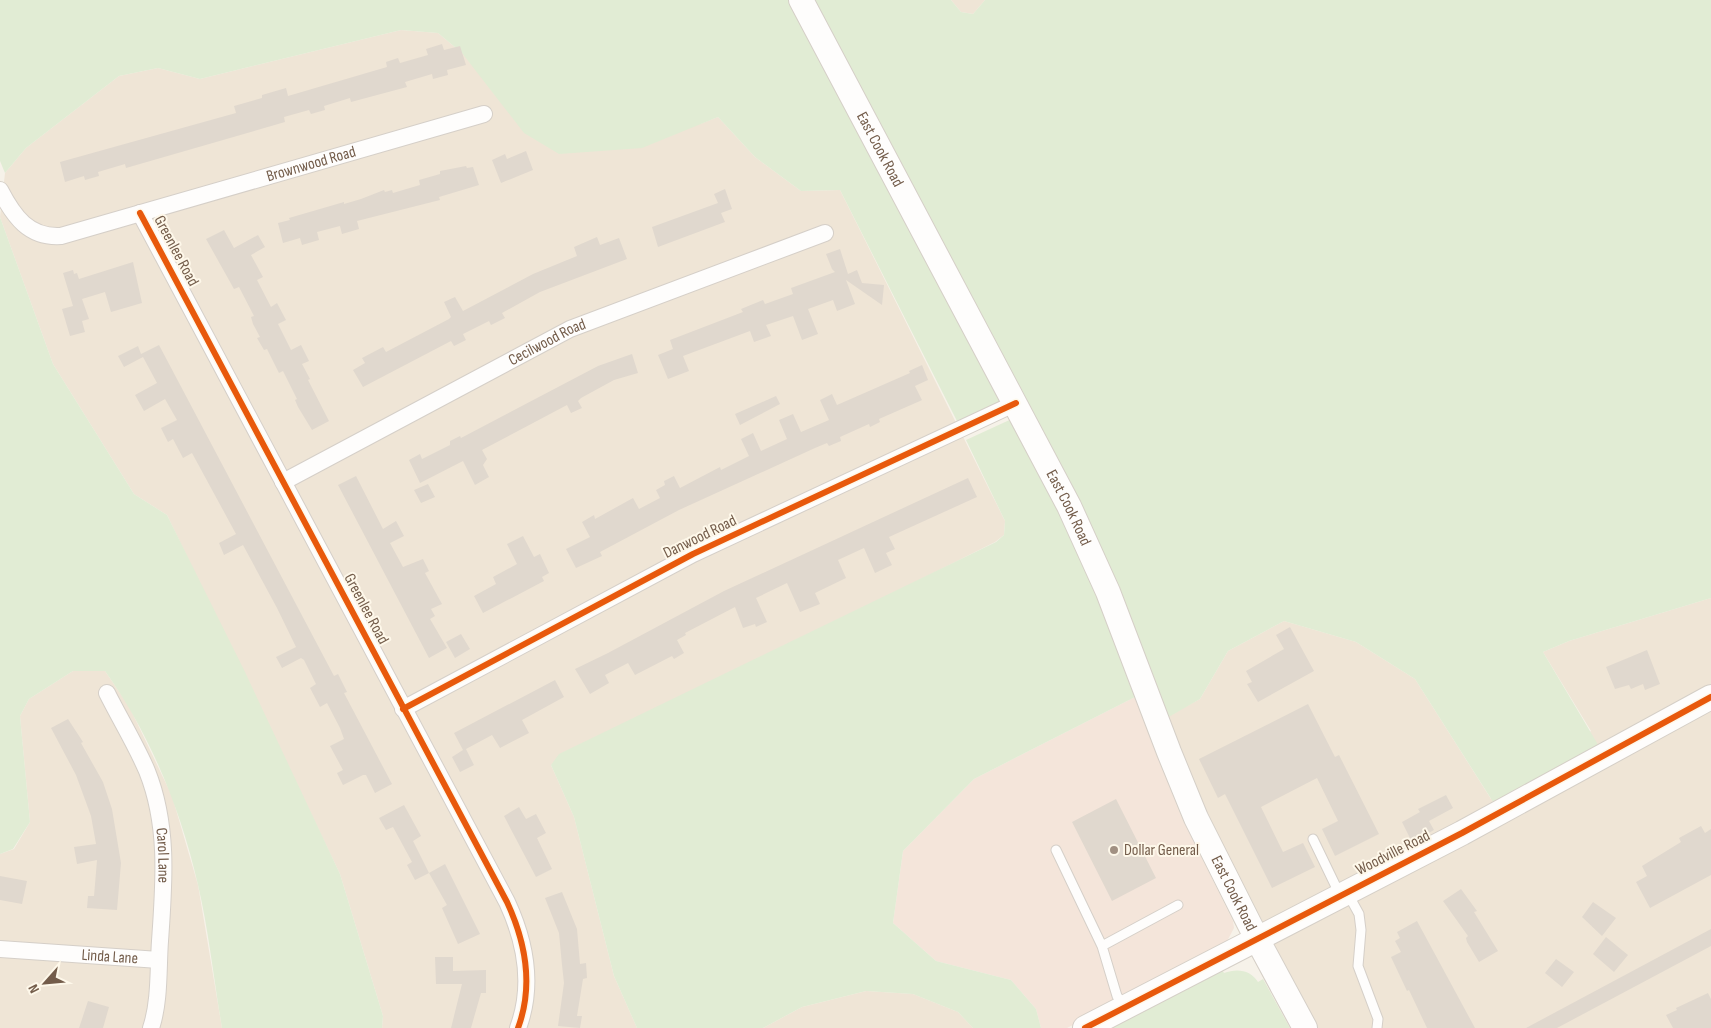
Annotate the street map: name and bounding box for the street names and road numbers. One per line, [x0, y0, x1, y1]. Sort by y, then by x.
street label: East Cook Road [853, 109, 908, 190]
street label: Brownwood Road [264, 142, 358, 186]
street label: Greenlee Road [150, 212, 202, 290]
street label: Cecilwood Road [505, 314, 588, 370]
street label: East Cook Road [1042, 467, 1095, 549]
street label: Danwood Road [660, 511, 740, 563]
street label: Greenlee Road [340, 570, 392, 648]
street label: Woodville Road [1353, 826, 1433, 880]
street label: Carol Lane [152, 827, 173, 883]
street label: East Cook Road [1207, 853, 1261, 934]
street label: Linda Lane [81, 945, 139, 968]

